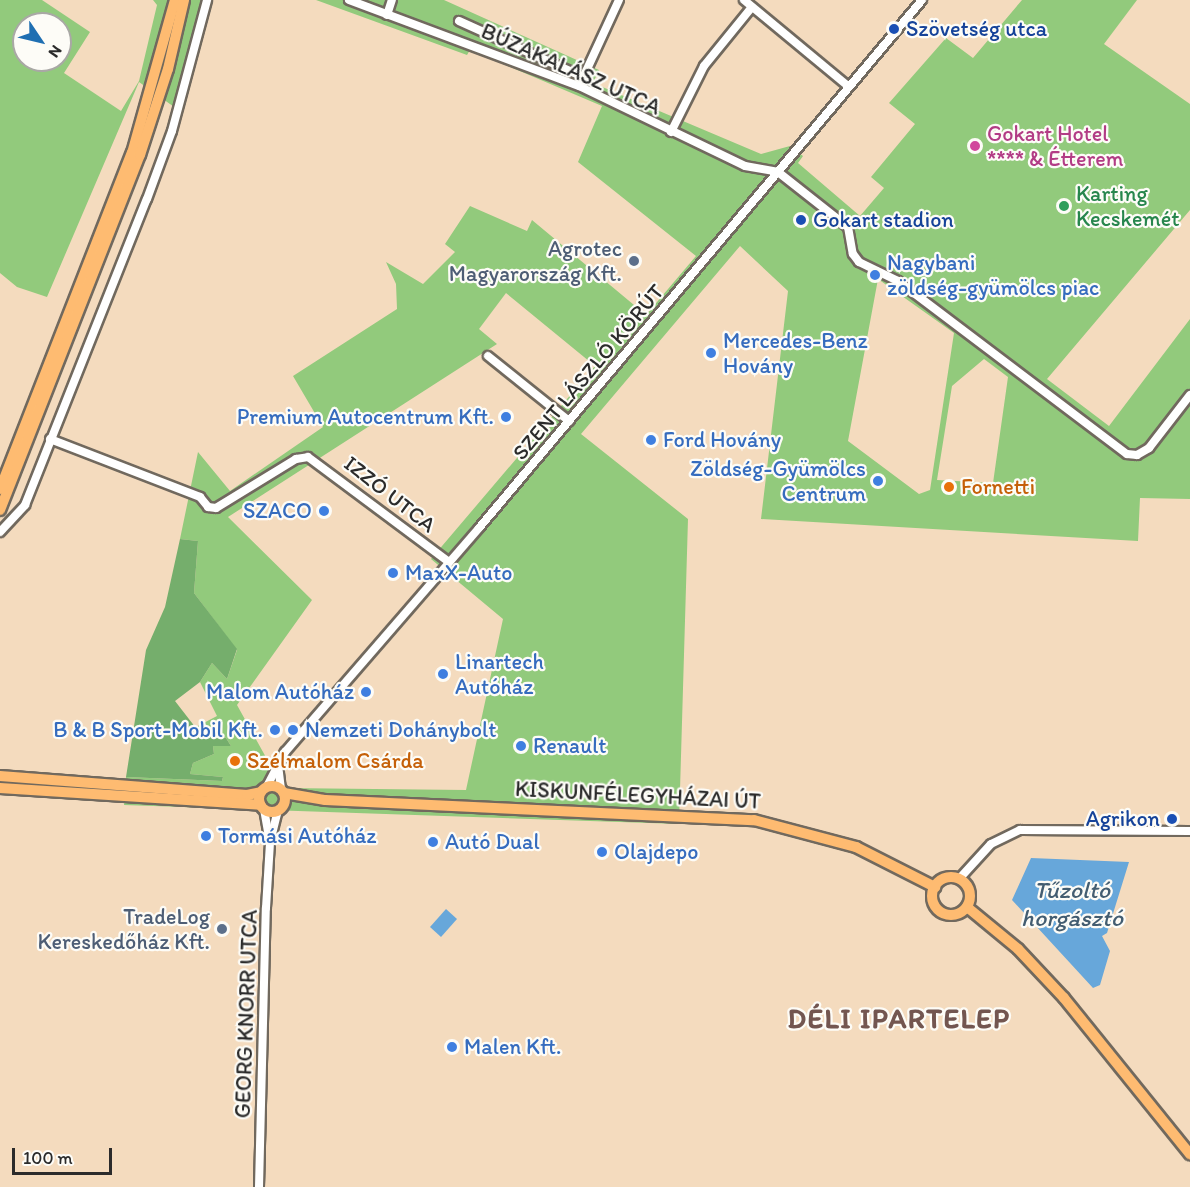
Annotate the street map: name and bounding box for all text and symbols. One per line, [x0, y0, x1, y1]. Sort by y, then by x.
north arrow [12, 12, 72, 72]
place label: Szövetség utca [906, 16, 1046, 42]
street label: BÚZAKALÁSZ UTCA [477, 18, 665, 120]
marker: Szövetség utca [887, 22, 901, 36]
text: N [45, 42, 66, 61]
place label: Gokart Hotel **** & Étterem [987, 120, 1123, 172]
marker: Gokart Hotel **** & Étterem [968, 139, 982, 153]
place label: Karting Kecskemét [1076, 180, 1180, 231]
marker: Karting Kecskemét [1057, 199, 1071, 213]
place label: Gokart stadion [813, 207, 954, 233]
marker: Gokart stadion [794, 213, 808, 227]
place label: Agrotec Magyarország Kft. [449, 235, 622, 286]
place label: Nagybani zöldség-gyümölcs piac [887, 249, 1099, 300]
marker: Agrotec Magyarország Kft. [627, 254, 641, 268]
marker: Nagybani zöldség-gyümölcs piac [868, 268, 882, 282]
street label: SZENT LÁSZLÓ KÖRÚT [507, 279, 669, 465]
place label: Mercedes-Benz Hovány [723, 327, 868, 378]
marker: Mercedes-Benz Hovány [704, 346, 718, 360]
place label: Premium Autocentrum Kft. [237, 404, 494, 430]
marker: Premium Autocentrum Kft. [499, 410, 513, 424]
place label: Ford Hovány [663, 427, 780, 453]
marker: Ford Hovány [644, 433, 658, 447]
street label: IZZÓ UTCA [339, 450, 441, 538]
place label: Zöldség-Gyümölcs Centrum [690, 455, 866, 506]
marker: Zöldség-Gyümölcs Centrum [871, 474, 885, 488]
place label: Fornetti [961, 474, 1035, 500]
marker: Fornetti [942, 480, 956, 494]
place label: SZACO [243, 498, 312, 524]
marker: SZACO [317, 504, 331, 518]
place label: MaxX-Auto [405, 560, 512, 586]
marker: MaxX-Auto [386, 566, 400, 580]
place label: Linartech Autóház [455, 648, 544, 700]
marker: Linartech Autóház [436, 667, 450, 681]
place label: Malom Autóház [207, 679, 354, 705]
marker: Malom Autóház [359, 685, 373, 699]
place label: B & B Sport-Mobil Kft. [52, 717, 263, 743]
place label: Nemzeti Dohánybolt [305, 717, 496, 743]
marker: B & B Sport-Mobil Kft. [268, 723, 282, 737]
marker: Nemzeti Dohánybolt [286, 723, 300, 737]
place label: Renault [533, 733, 607, 759]
marker: Renault [514, 739, 528, 753]
place label: Szélmalom Csárda [247, 748, 423, 774]
marker: Szélmalom Csárda [228, 754, 242, 768]
street label: KISKUNFÉLEGYHÁZAI ÚT [514, 775, 762, 815]
place label: Agrikon [1086, 806, 1160, 832]
marker: Agrikon [1165, 812, 1179, 826]
place label: Tormási Autóház [218, 823, 376, 849]
marker: Tormási Autóház [199, 829, 213, 843]
place label: Autó Dual [445, 829, 539, 855]
marker: Autó Dual [426, 835, 440, 849]
place label: Olajdepo [614, 839, 698, 865]
marker: Olajdepo [595, 845, 609, 859]
water label: Tűzoltó horgásztó [1021, 876, 1123, 932]
place label: TradeLog Kereskedőház Kft. [38, 903, 210, 954]
street label: GEORG KNORR UTCA [229, 909, 263, 1119]
marker: TradeLog Kereskedőház Kft. [215, 922, 229, 936]
district label: DÉLI IPARTELEP [787, 1001, 1011, 1035]
place label: Malen Kft. [464, 1034, 562, 1060]
marker: Malen Kft. [445, 1040, 459, 1054]
scale bar [15, 1136, 116, 1174]
text: 100 m [23, 1147, 73, 1169]

